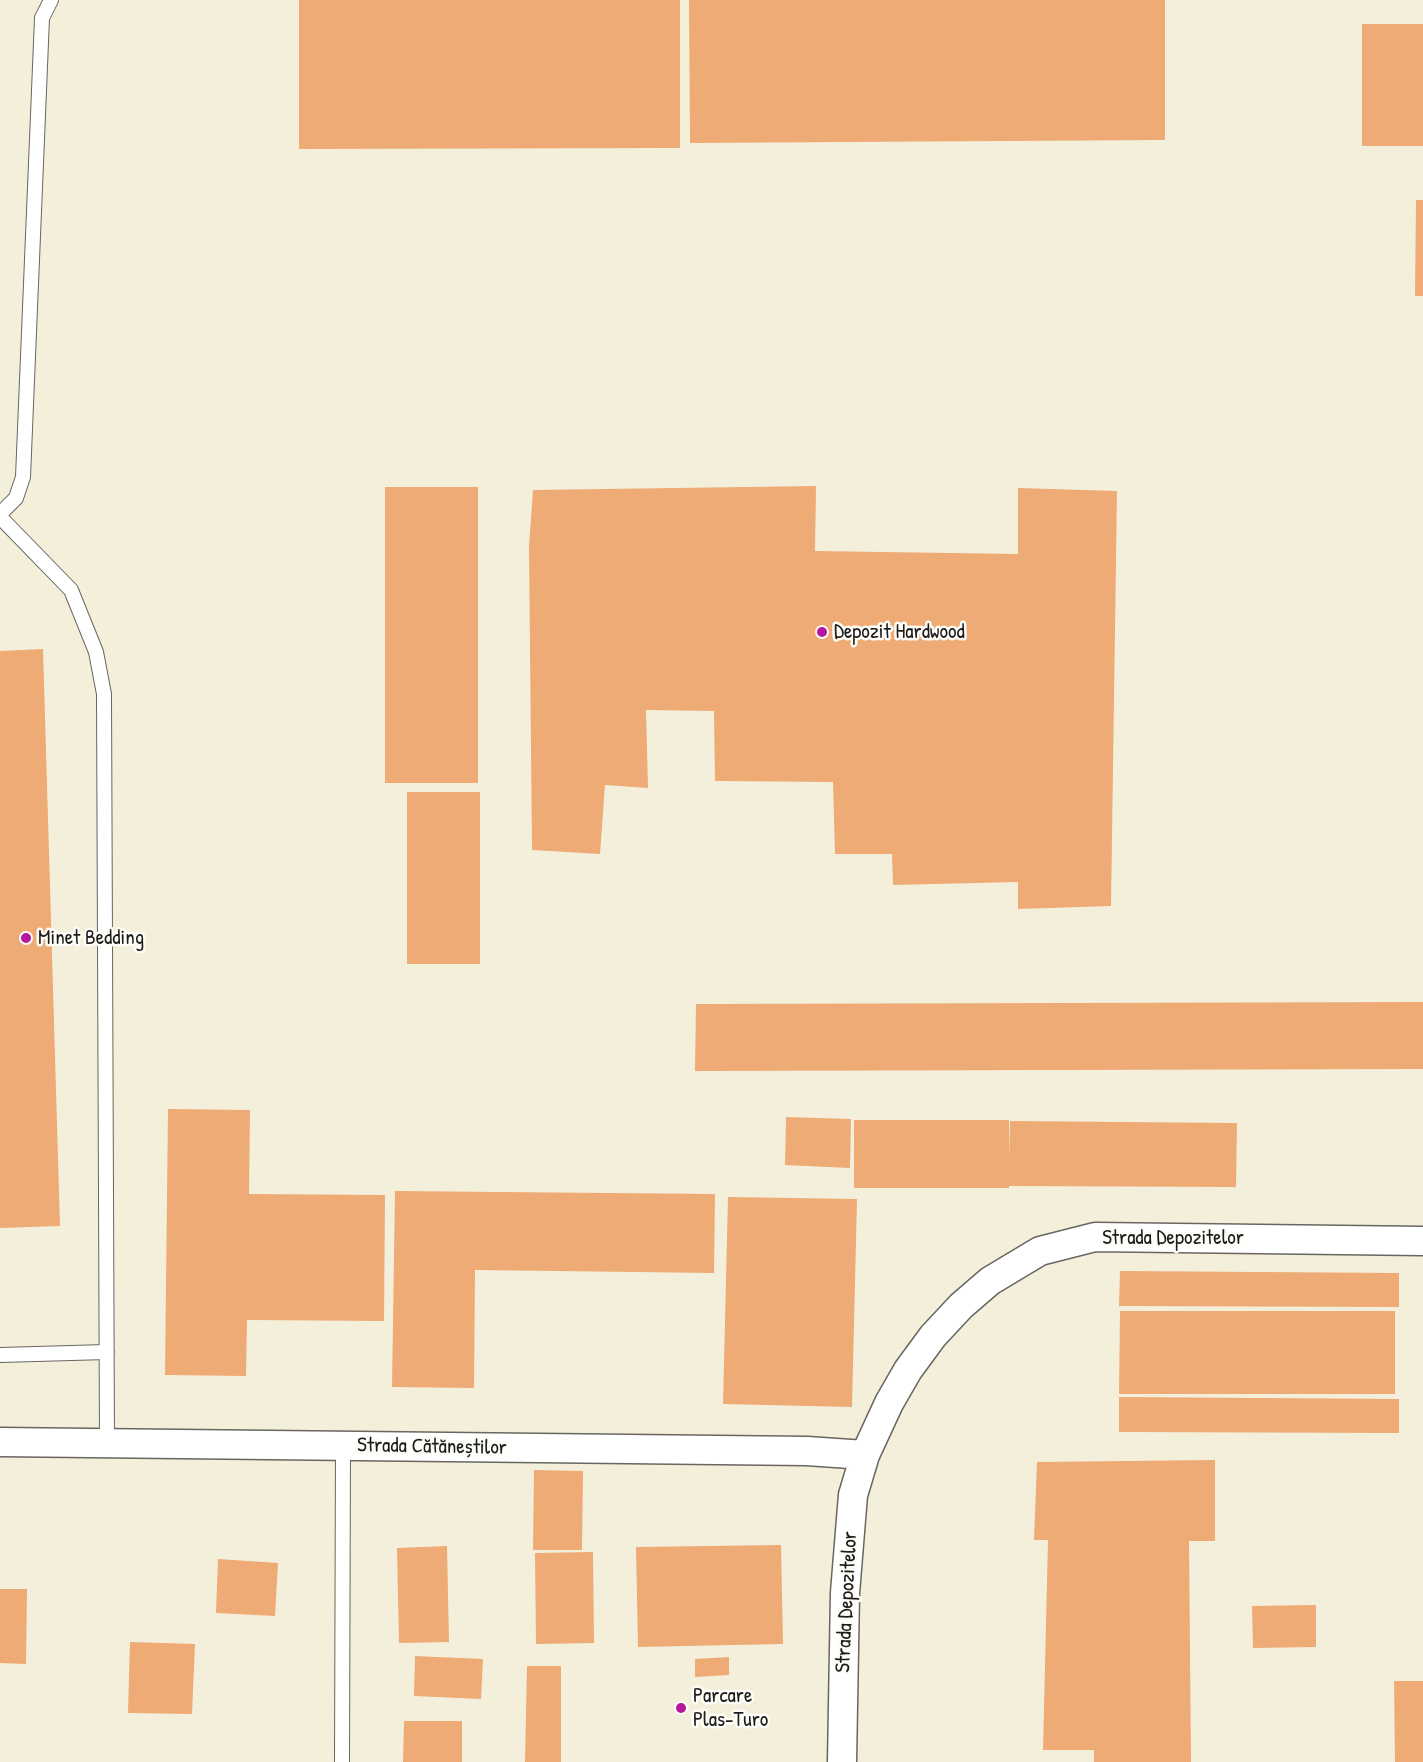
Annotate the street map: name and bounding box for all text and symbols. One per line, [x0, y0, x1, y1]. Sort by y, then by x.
place label: Depozit Hardwood [834, 619, 965, 645]
marker: Depozit Hardwood [815, 625, 829, 639]
place label: Minet Bedding [38, 925, 144, 951]
marker: Minet Bedding [19, 931, 33, 945]
street label: Strada Depozitelor [1102, 1225, 1244, 1251]
street label: Strada Cătăneștilor [357, 1433, 507, 1461]
street label: Strada Depozitelor [831, 1531, 863, 1673]
place label: Parcare Plas-Turo [693, 1683, 768, 1733]
marker: Parcare Plas-Turo [674, 1701, 688, 1715]

